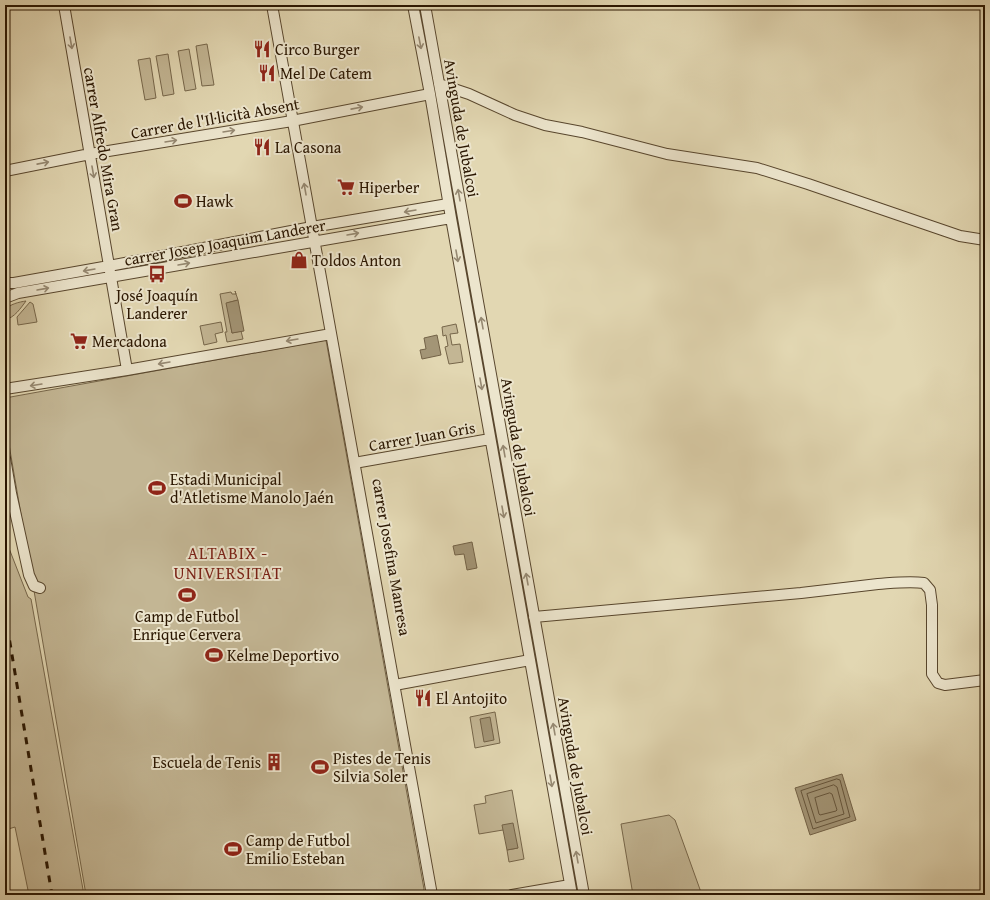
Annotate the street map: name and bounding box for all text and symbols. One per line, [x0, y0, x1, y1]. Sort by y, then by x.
one-way arrow [416, 36, 424, 49]
one-way arrow [67, 37, 75, 50]
place label: Circo Burger [275, 37, 360, 61]
restaurant icon: Circo Burger [252, 39, 272, 59]
street label: Avinguda de Jubalcoi [438, 57, 486, 199]
place label: Mel De Catem [280, 61, 372, 85]
restaurant icon: Mel De Catem [257, 63, 277, 83]
street label: carrer Alfredo Mira Gran [78, 65, 130, 233]
street label: Carrer de l'Il·licità Absent [129, 91, 302, 145]
one-way arrow [350, 104, 363, 112]
one-way arrow [222, 127, 235, 135]
place label: La Casona [275, 135, 342, 159]
one-way arrow [164, 136, 177, 144]
restaurant icon: La Casona [252, 137, 272, 157]
one-way arrow [36, 159, 49, 167]
one-way arrow [89, 165, 97, 178]
place label: Hiperber [359, 175, 420, 199]
supermarket icon: Hiperber [336, 177, 356, 197]
one-way arrow [301, 183, 309, 196]
one-way arrow [455, 188, 463, 201]
place label: Hawk [196, 189, 234, 213]
sports icon: Hawk [173, 191, 193, 211]
one-way arrow [404, 207, 417, 215]
street label: carrer Josep Joaquim Landerer [122, 212, 328, 272]
one-way arrow [346, 230, 359, 238]
place label: Toldos Anton [312, 248, 401, 272]
one-way arrow [454, 249, 462, 262]
shop icon: Toldos Anton [289, 250, 309, 270]
one-way arrow [178, 260, 191, 268]
bus stop icon: José Joaquín Landerer [147, 264, 167, 284]
one-way arrow [83, 266, 96, 274]
place label: José Joaquín Landerer [114, 283, 198, 325]
one-way arrow [36, 285, 49, 293]
one-way arrow [477, 316, 485, 329]
place label: Mercadona [92, 329, 167, 353]
supermarket icon: Mercadona [69, 331, 89, 351]
one-way arrow [286, 337, 299, 345]
one-way arrow [158, 359, 171, 367]
street label: Avinguda de Jubalcoi [495, 376, 543, 518]
one-way arrow [477, 377, 485, 390]
one-way arrow [30, 381, 43, 389]
street label: Carrer Juan Gris [367, 415, 477, 457]
one-way arrow [500, 444, 508, 457]
place label: Estadi Municipal d'Atletisme Manolo Jaén [170, 467, 334, 509]
street label: carrer Josefina Manresa [366, 476, 418, 638]
sports icon: Estadi Municipal d'Atletisme Manolo Jaén [147, 478, 167, 498]
one-way arrow [500, 505, 508, 518]
district label: ALTABIX - UNIVERSITAT [173, 540, 283, 585]
one-way arrow [523, 572, 531, 585]
sports icon: Camp de Futbol Enrique Cervera [177, 585, 197, 605]
place label: Camp de Futbol Enrique Cervera [133, 604, 242, 646]
place label: Kelme Deportivo [227, 643, 339, 667]
sports icon: Kelme Deportivo [204, 645, 224, 665]
place label: El Antojito [436, 686, 507, 710]
restaurant icon: El Antojito [413, 688, 433, 708]
street label: Avinguda de Jubalcoi [552, 695, 600, 837]
one-way arrow [550, 723, 558, 736]
place label: Pistes de Tenis Silvia Soler [333, 746, 431, 788]
place label: Escuela de Tenis [152, 750, 261, 774]
building icon: Escuela de Tenis [264, 752, 284, 772]
sports icon: Pistes de Tenis Silvia Soler [310, 757, 330, 777]
one-way arrow [548, 774, 556, 787]
place label: Camp de Futbol Emilio Esteban [246, 828, 351, 870]
sports icon: Camp de Futbol Emilio Esteban [223, 839, 243, 859]
one-way arrow [572, 850, 580, 863]

